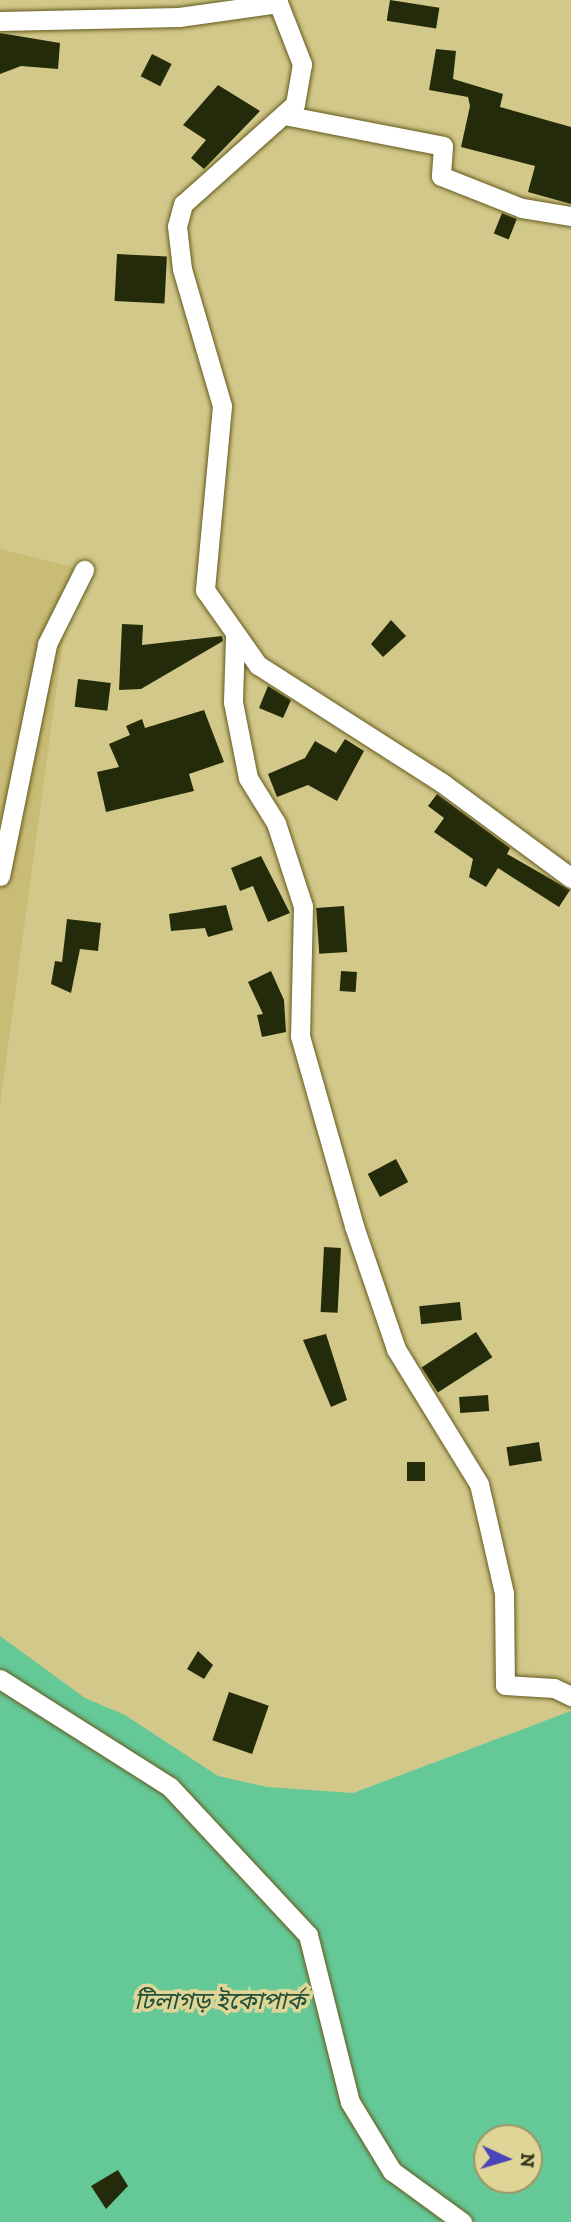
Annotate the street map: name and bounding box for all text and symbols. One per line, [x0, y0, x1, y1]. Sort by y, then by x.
park label: টিলাগড় ইকোপার্ক [134, 1987, 306, 2015]
north arrow [473, 2124, 543, 2194]
text: N [515, 2152, 539, 2168]

